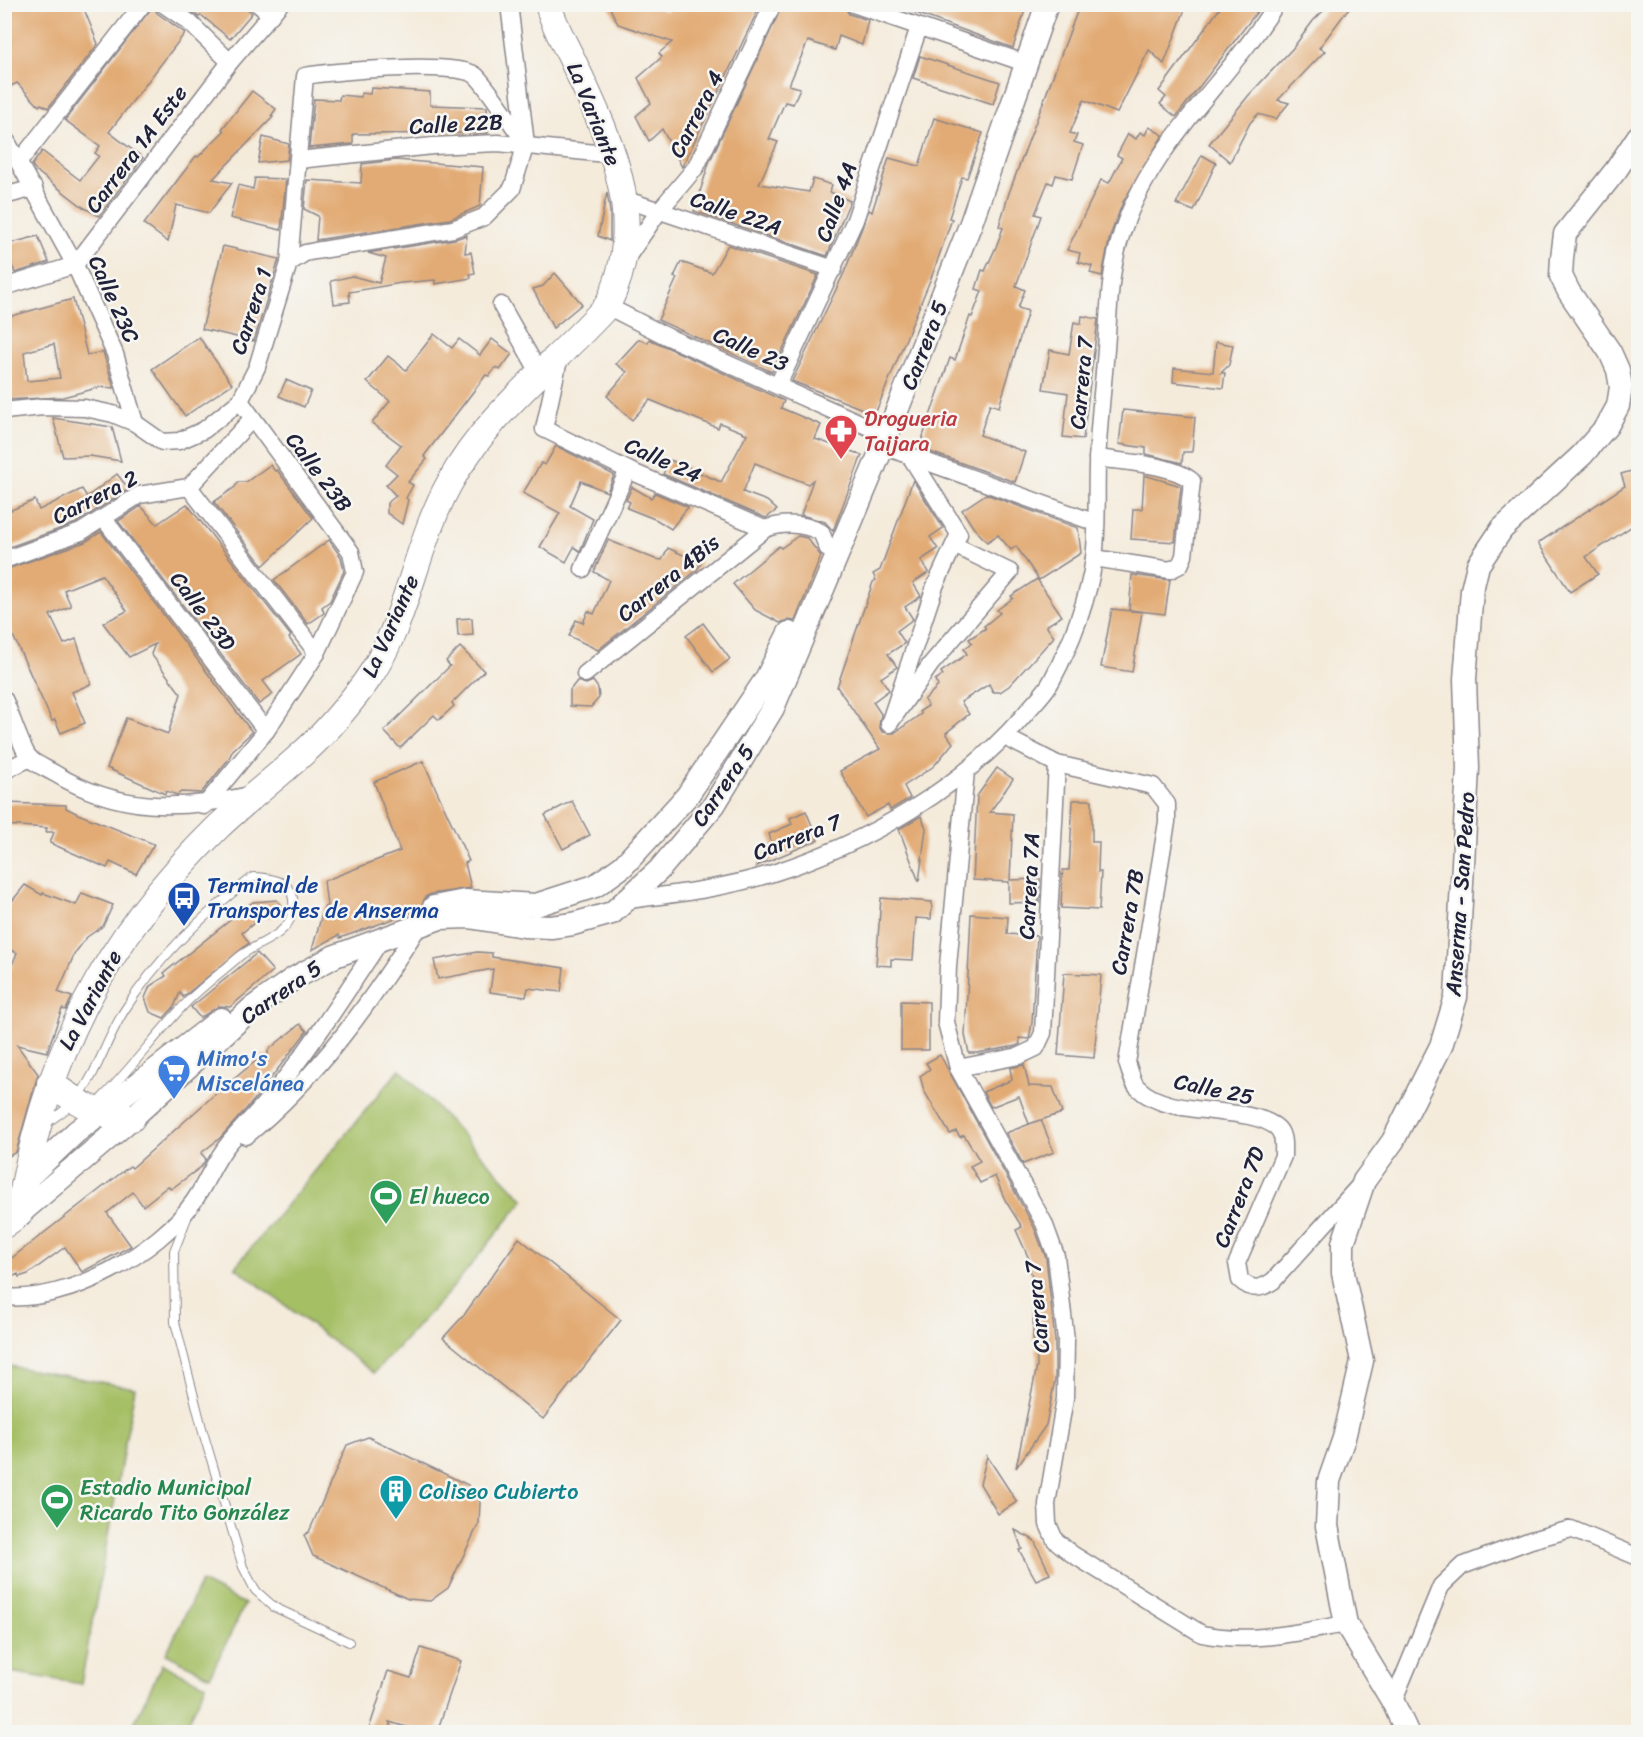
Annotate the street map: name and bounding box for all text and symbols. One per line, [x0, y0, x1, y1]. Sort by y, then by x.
street label: La Variante [555, 56, 633, 172]
street label: Carrera 4 [657, 63, 735, 165]
street label: Carrera 1A Este [74, 76, 198, 222]
street label: Calle 22B [408, 102, 504, 146]
street label: Calle 4A [804, 157, 868, 247]
street label: Calle 22A [685, 179, 787, 247]
street label: Calle 23C [77, 249, 151, 350]
street label: Carrera 1 [219, 262, 283, 360]
street label: Carrera 5 [889, 294, 959, 396]
street label: Calle 23 [707, 315, 795, 383]
street label: Carrera 7 [1058, 334, 1105, 431]
place label: Drogueria Taijara [864, 399, 958, 463]
pharmacy icon: Drogueria Taijara [823, 413, 859, 460]
street label: Calle 23B [275, 423, 363, 521]
street label: Calle 24 [618, 426, 708, 494]
street label: Carrera 2 [45, 458, 145, 535]
street label: Carrera 4Bis [608, 523, 729, 632]
street label: Calle 23D [160, 562, 247, 660]
street label: La Variante [350, 568, 430, 684]
street label: Carrera 5 [681, 735, 765, 835]
street label: Anserma - San Pedro [1433, 790, 1487, 998]
street label: Carrera 7 [747, 802, 848, 872]
street label: Carrera 7A [1007, 832, 1051, 940]
place label: Terminal de Transportes de Anserma [207, 866, 439, 930]
street label: Carrera 7B [1099, 866, 1155, 978]
bus stop icon: Terminal de Transportes de Anserma [166, 880, 202, 927]
street label: La Variante [47, 943, 133, 1057]
street label: Carrera 5 [232, 949, 330, 1035]
place label: Mimo's Miscelánea [197, 1039, 304, 1103]
supermarket icon: Mimo's Miscelánea [156, 1053, 192, 1100]
street label: Calle 25 [1171, 1062, 1257, 1116]
street label: Carrera 7D [1202, 1140, 1276, 1253]
place label: El hueco [409, 1177, 490, 1216]
sports icon: El hueco [368, 1178, 404, 1225]
street label: Carrera 7 [1013, 1258, 1061, 1355]
place label: Estadio Municipal Ricardo Tito González [80, 1468, 290, 1532]
place label: Coliseo Cubierto [419, 1472, 578, 1511]
building icon: Coliseo Cubierto [378, 1473, 414, 1520]
sports icon: Estadio Municipal Ricardo Tito González [39, 1482, 75, 1529]

